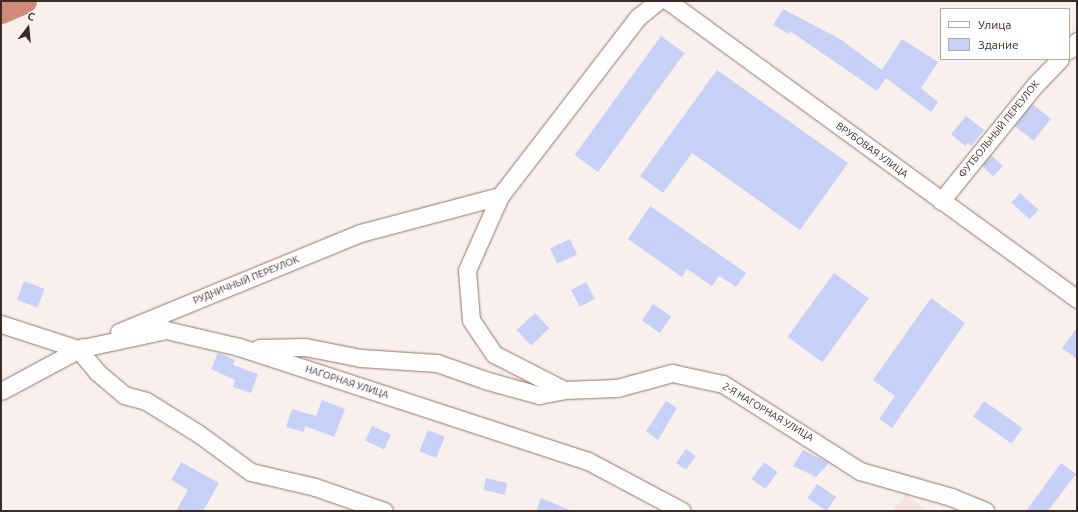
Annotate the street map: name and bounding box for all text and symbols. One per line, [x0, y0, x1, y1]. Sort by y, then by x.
north arrow [8, 8, 48, 48]
legend [940, 8, 1070, 60]
text: С [26, 10, 36, 23]
text: Улица [978, 18, 1011, 31]
text: Здание [978, 38, 1019, 51]
street label: ФУТБОЛЬНЫЙ ПЕРЕУЛОК [956, 78, 1042, 180]
street label: ВРУБОВАЯ УЛИЦА [834, 120, 910, 180]
street label: РУДНИЧНЫЙ ПЕРЕУЛОК [191, 253, 301, 307]
street label: НАГОРНАЯ УЛИЦА [304, 363, 390, 401]
street label: 2-Я НАГОРНАЯ УЛИЦА [720, 380, 816, 444]

